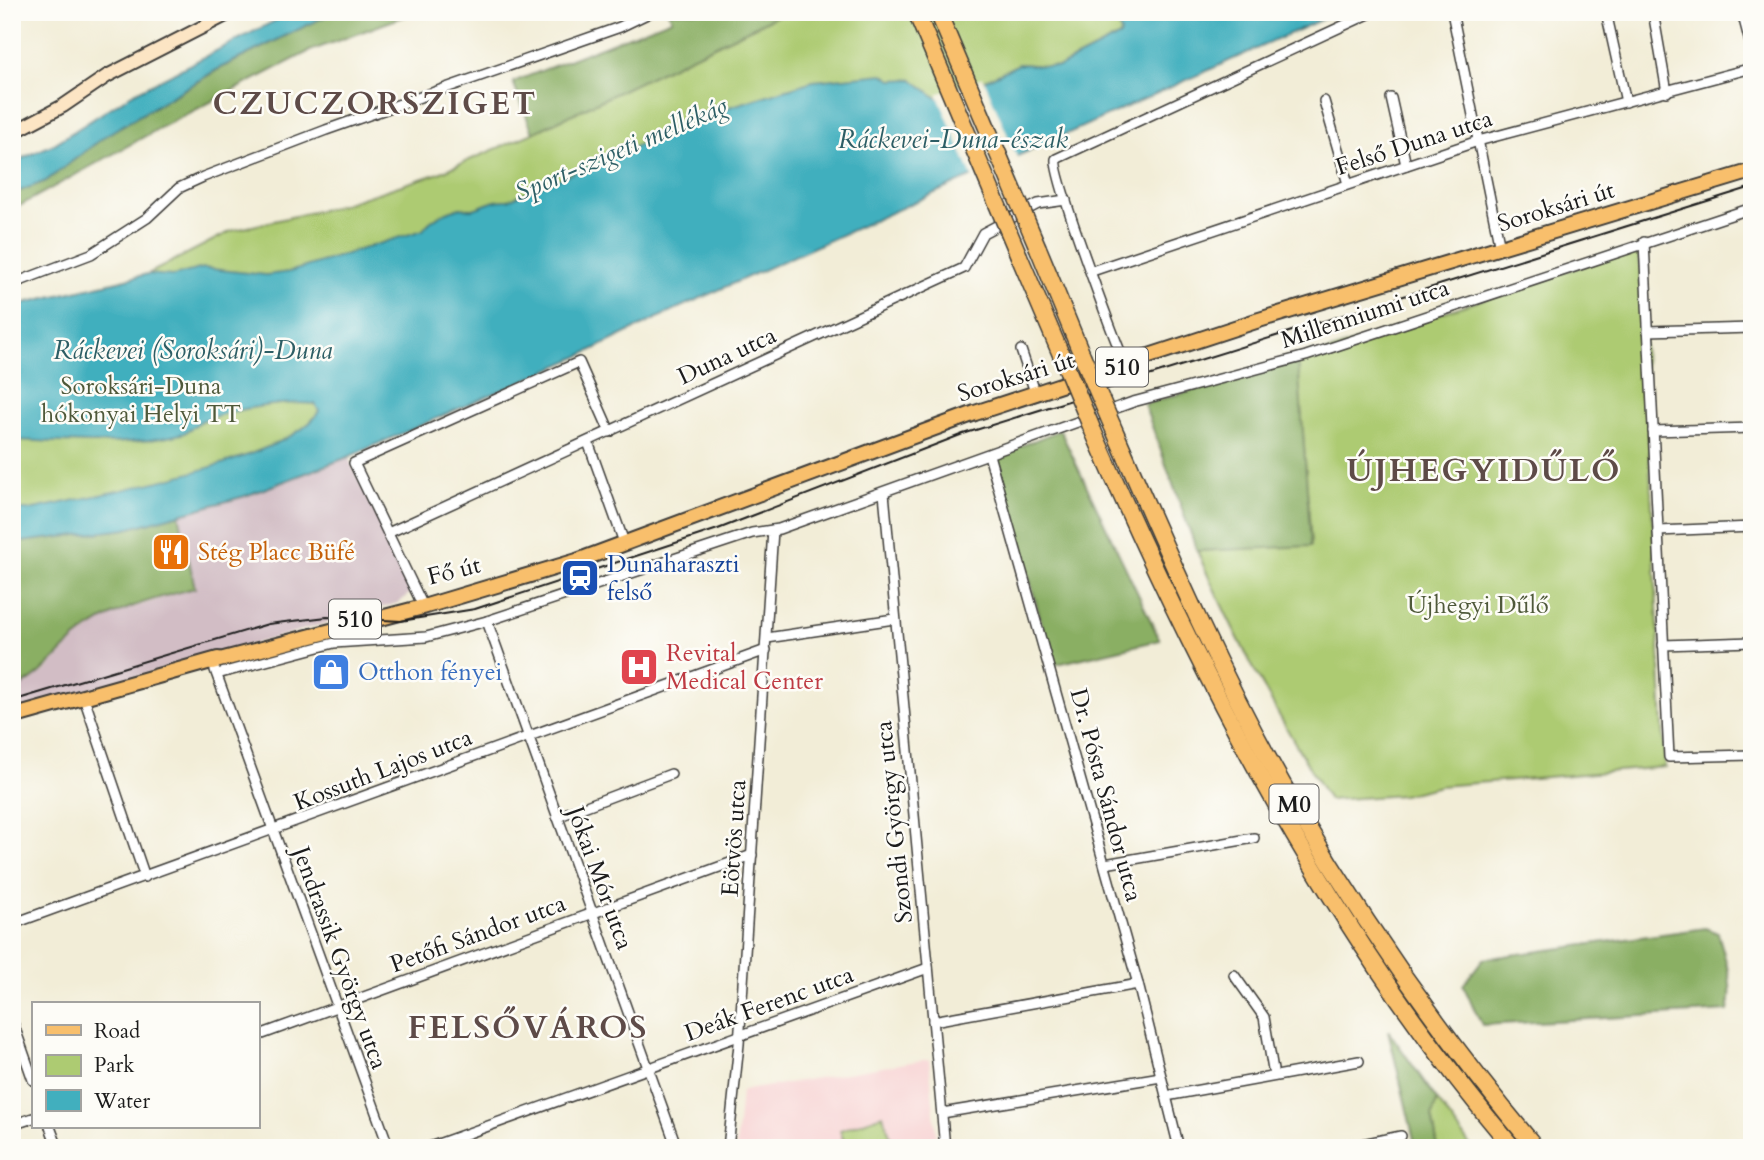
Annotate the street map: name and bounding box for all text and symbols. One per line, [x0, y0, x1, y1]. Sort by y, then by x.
district label: CZUCZORSZIGET [212, 82, 538, 126]
water label: Sport-szigeti mellékág [509, 88, 734, 210]
street label: Felső Duna utca [1331, 102, 1497, 184]
water label: Ráckevei-Duna-észak [838, 122, 1068, 157]
street label: Soroksári út [1493, 173, 1619, 240]
street label: Millenniumi utca [1277, 271, 1454, 357]
street label: Duna utca [672, 319, 782, 393]
water label: Ráckevei (Soroksári)-Duna [53, 333, 333, 368]
street label: Soroksári út [953, 343, 1079, 410]
road number: 510 [1096, 348, 1148, 386]
park label: Soroksári-Duna hókonyai Helyi TT [41, 370, 241, 431]
district label: ÚJHEGYIDŰLŐ [1346, 449, 1622, 493]
restaurant icon: Stég Placc Büfé [150, 531, 192, 573]
place label: Stég Placc Büfé [198, 536, 355, 569]
street label: Fő út [424, 548, 485, 594]
place label: Dunaharaszti felső [607, 548, 740, 609]
station icon: Dunaharaszti felső [559, 557, 601, 599]
park label: Újhegyi Dűlő [1407, 589, 1549, 622]
road number: 510 [329, 600, 381, 638]
place label: Revital Medical Center [666, 637, 823, 698]
hospital icon: Revital Medical Center [618, 646, 660, 688]
shop icon: Otthon fényei [310, 651, 352, 693]
place label: Otthon fényei [358, 656, 503, 689]
street label: Dr. Pósta Sándor utca [1062, 685, 1150, 906]
street label: Szondi György utca [867, 719, 921, 925]
street label: Kossuth Lajos utca [289, 721, 477, 819]
street label: Eötvös utca [713, 778, 755, 898]
road number: M0 [1270, 784, 1318, 824]
street label: Jókai Mór utca [558, 799, 641, 955]
street label: Jendrassik György utca [283, 839, 396, 1075]
street label: Petőfi Sándor utca [386, 887, 571, 981]
street label: Deák Ferenc utca [680, 958, 859, 1050]
legend [32, 1002, 259, 1128]
district label: FELSŐVÁROS [407, 1006, 649, 1050]
text: Road [94, 1017, 140, 1046]
text: Park [94, 1051, 135, 1080]
text: Water [93, 1087, 150, 1116]

